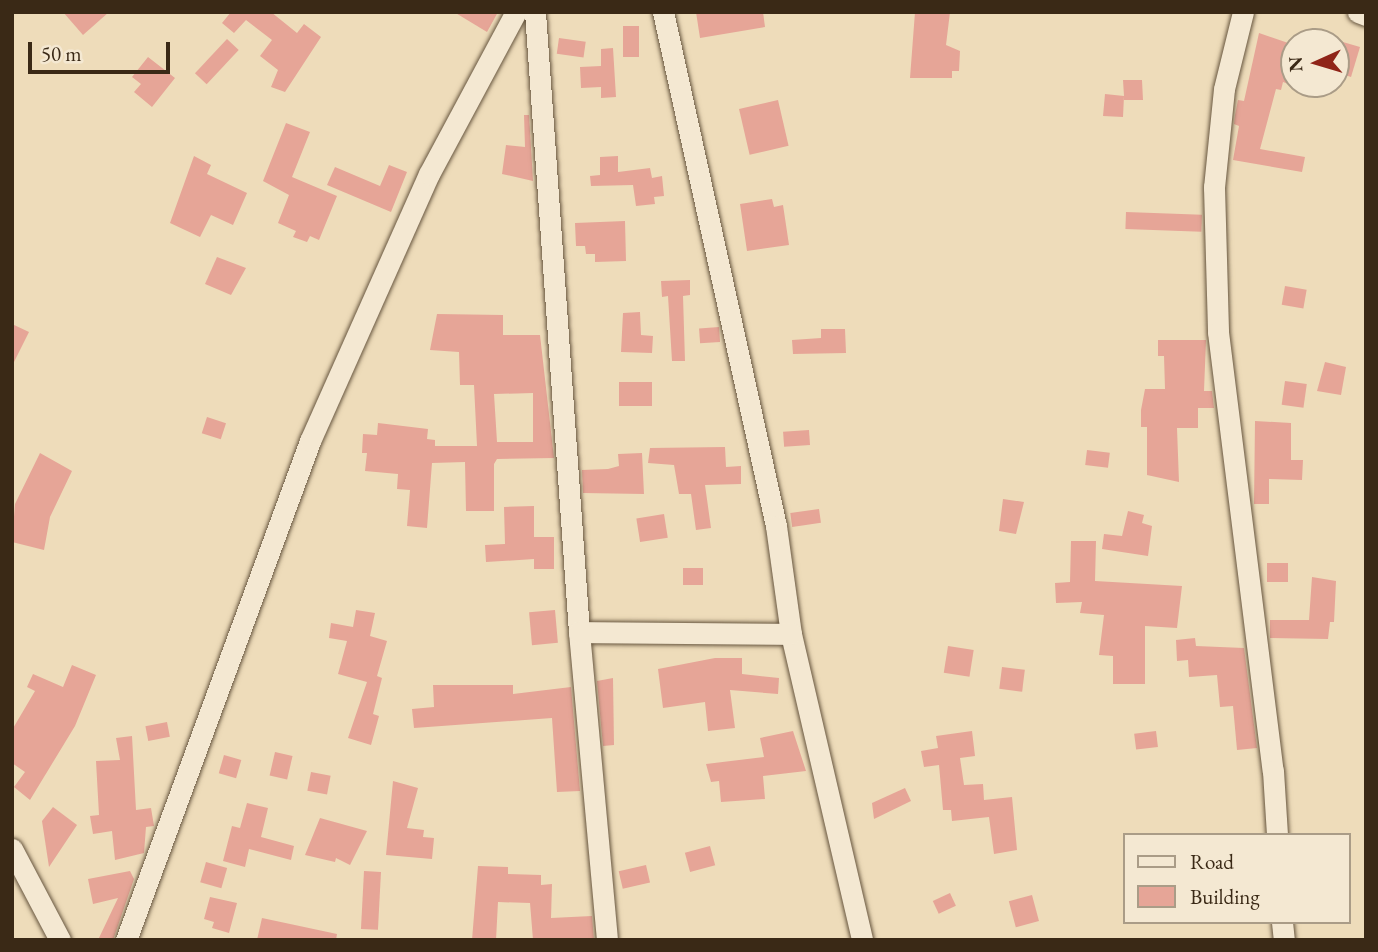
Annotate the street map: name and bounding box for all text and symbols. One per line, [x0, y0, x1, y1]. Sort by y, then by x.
scale bar [32, 28, 173, 72]
north arrow [1280, 28, 1350, 98]
text: 50 m [41, 40, 82, 67]
text: N [1283, 56, 1309, 73]
legend [1122, 833, 1350, 924]
text: Road [1190, 848, 1234, 875]
text: Building [1190, 883, 1260, 910]

